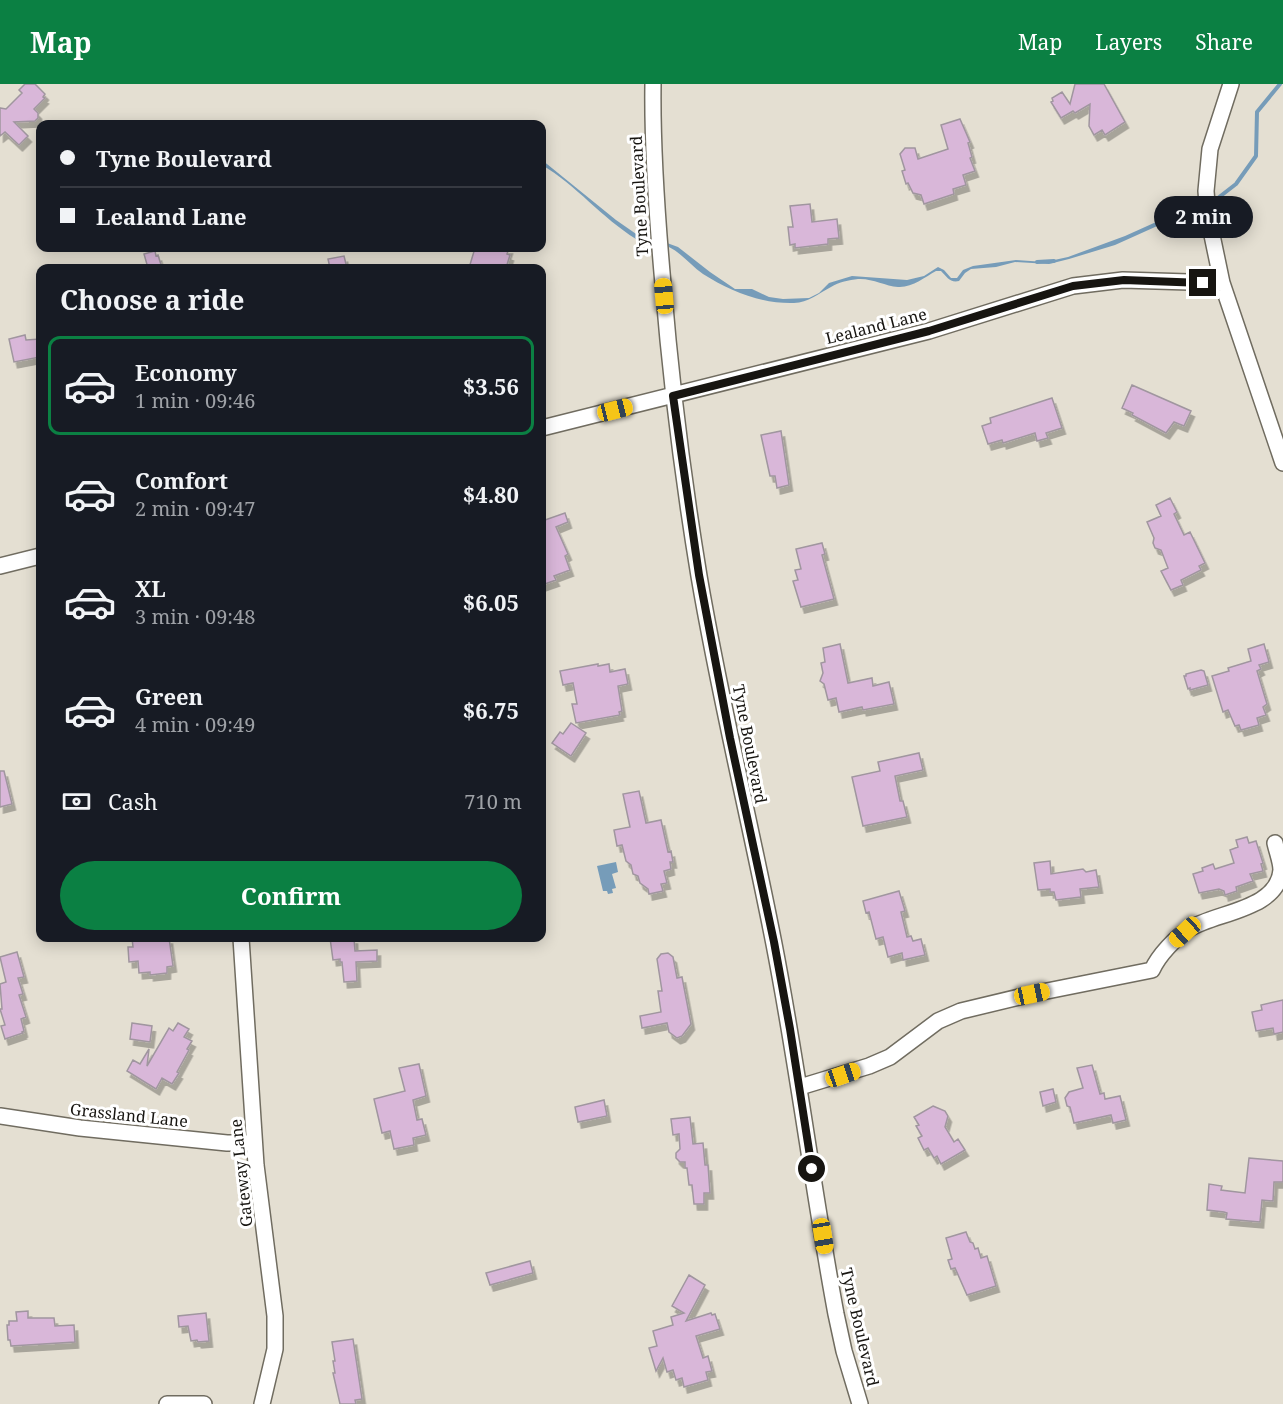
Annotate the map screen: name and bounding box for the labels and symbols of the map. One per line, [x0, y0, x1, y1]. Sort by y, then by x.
street label: Tyne Boulevard [625, 135, 653, 257]
callout: 2 min [1154, 196, 1252, 238]
route end [1189, 269, 1216, 296]
car [653, 277, 675, 315]
street label: Lealand Lane [823, 303, 929, 349]
car [595, 397, 635, 423]
street label: Tyne Boulevard [728, 683, 772, 806]
car [1166, 913, 1204, 951]
car [1013, 981, 1051, 1007]
car [823, 1061, 863, 1089]
street label: Grassland Lane [69, 1098, 189, 1132]
street label: Gateway Lane [224, 1118, 258, 1228]
route start [798, 1155, 825, 1182]
car [811, 1217, 835, 1255]
street label: Tyne Boulevard [836, 1266, 884, 1389]

